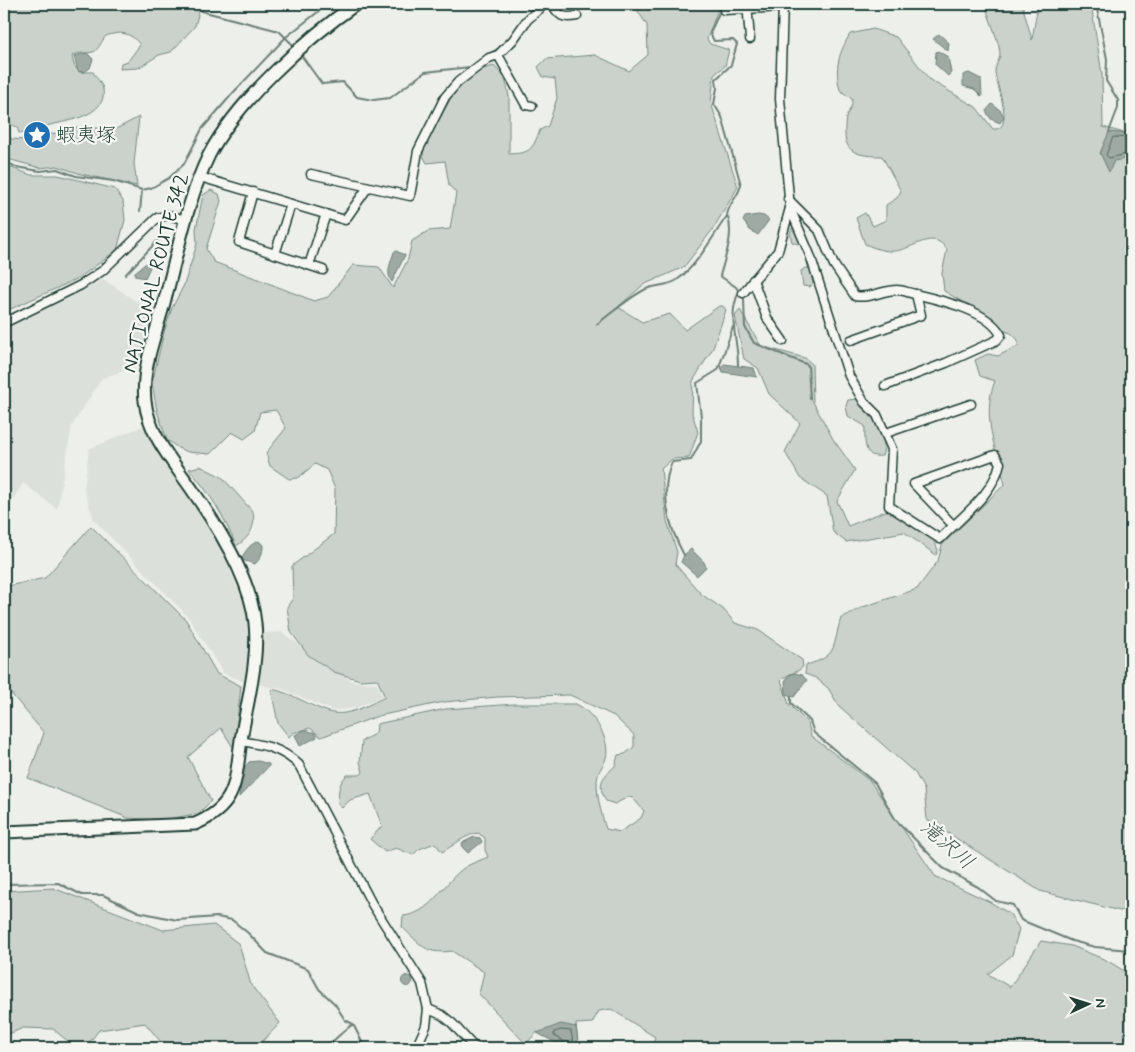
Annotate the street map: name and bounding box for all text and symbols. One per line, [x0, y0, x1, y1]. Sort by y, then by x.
place icon: 蝦夷塚 [22, 120, 52, 150]
place label: 蝦夷塚 [56, 122, 116, 149]
street label: NATIONAL ROUTE 342 [116, 170, 196, 376]
water label: 滝沢川 [914, 814, 980, 876]
north arrow [1062, 980, 1112, 1030]
text: N [1091, 998, 1109, 1008]

